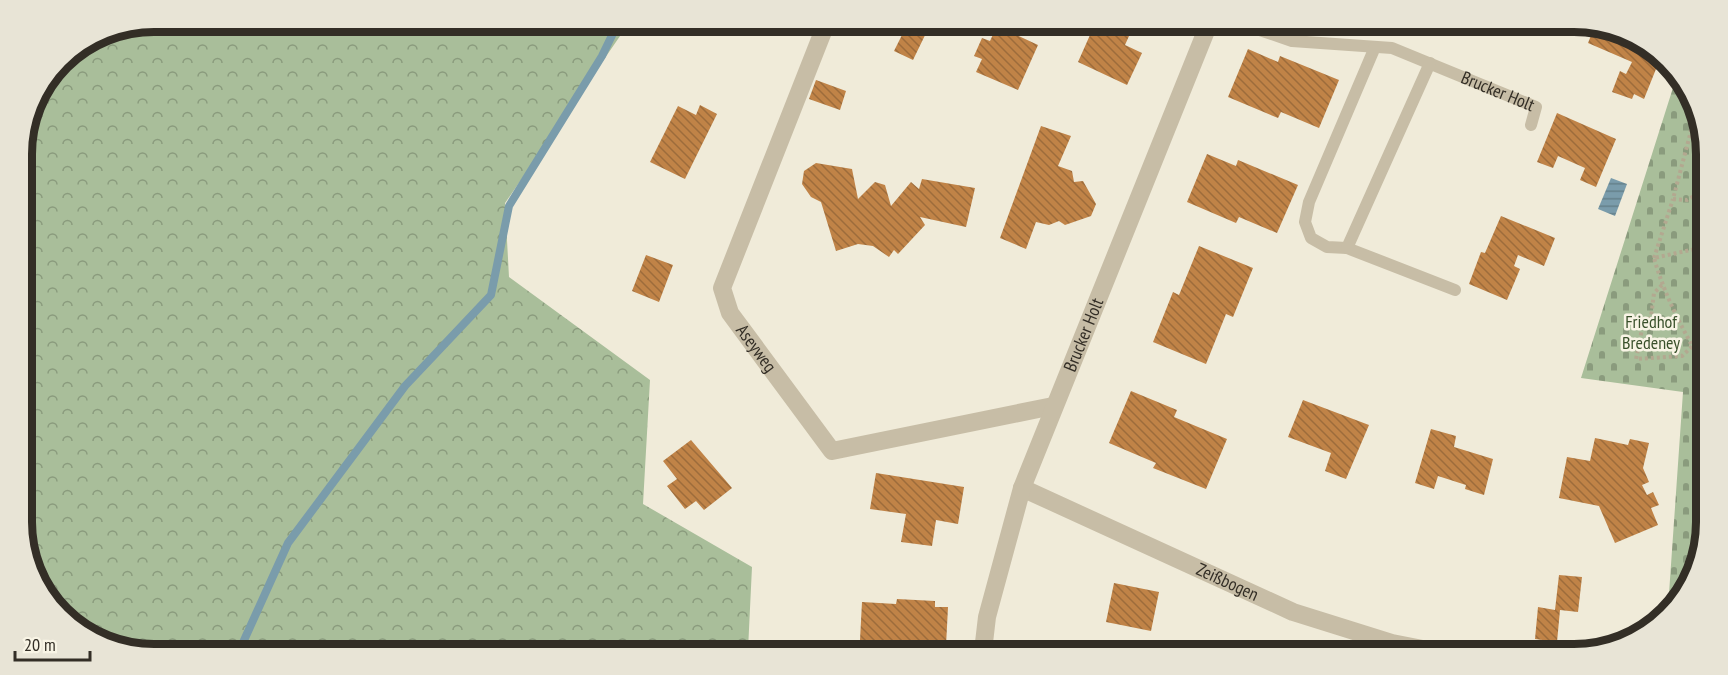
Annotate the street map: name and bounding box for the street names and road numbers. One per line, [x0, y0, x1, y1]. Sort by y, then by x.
street label: Brucker Holt [1458, 66, 1538, 116]
street label: Brucker Holt [1058, 294, 1108, 375]
street label: Aseyweg [731, 319, 782, 377]
street label: Zeißbogen [1193, 557, 1263, 606]

